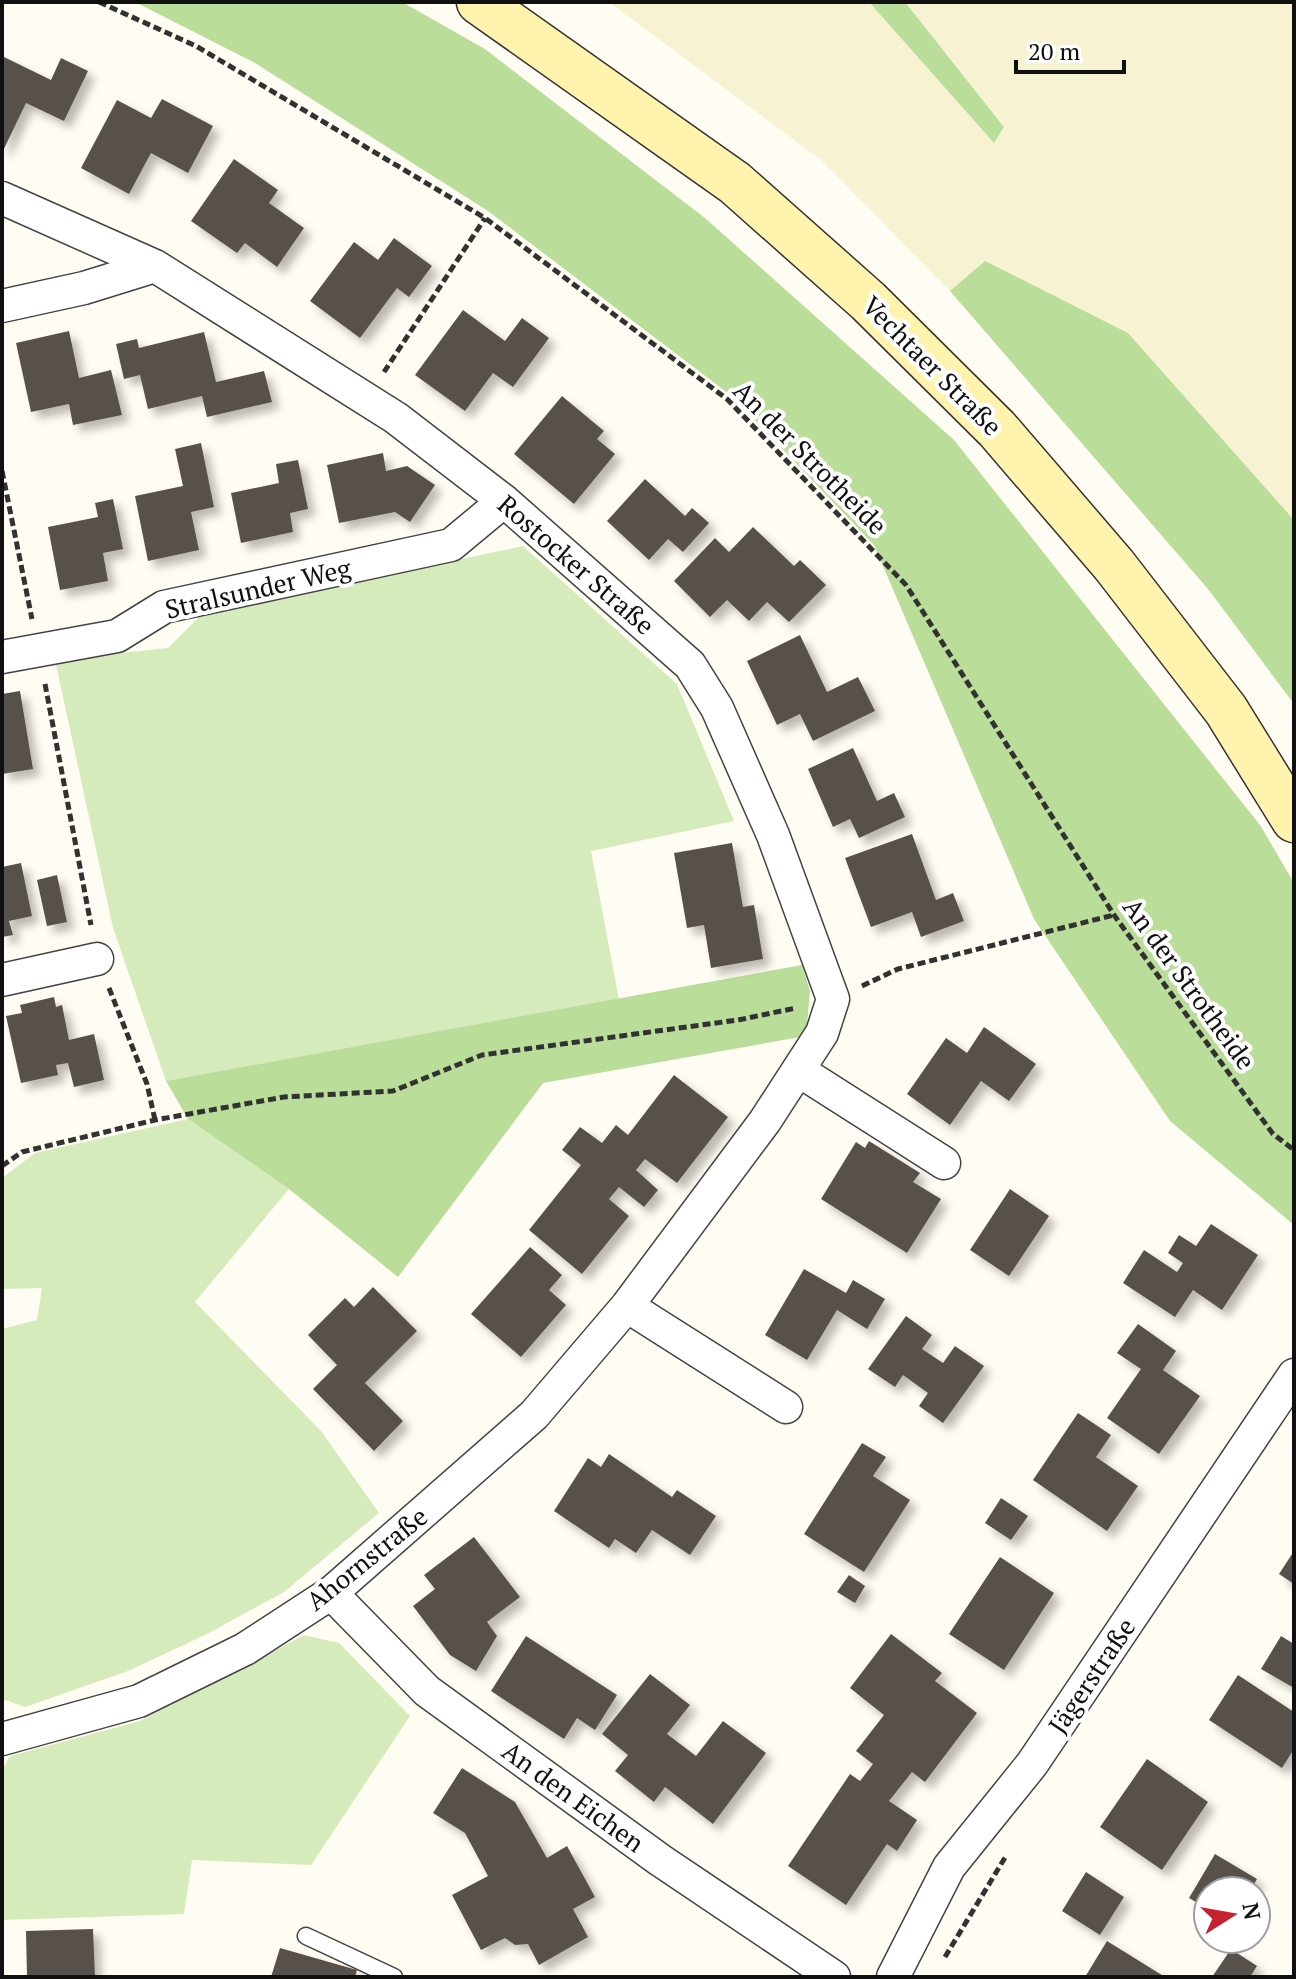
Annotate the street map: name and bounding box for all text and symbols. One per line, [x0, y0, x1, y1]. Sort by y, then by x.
scale bar [1016, 24, 1124, 74]
text: 20 m [1028, 35, 1080, 67]
street label: Vechtaer Straße [855, 288, 1010, 443]
street label: An der Strotheide [726, 373, 895, 542]
street label: Rostocker Straße [491, 487, 662, 642]
street label: Stralsunder Weg [162, 550, 354, 626]
street label: An der Strotheide [1116, 891, 1264, 1076]
street label: Ahornstraße [299, 1499, 434, 1618]
street label: Jägerstraße [1040, 1611, 1142, 1740]
street label: An den Eichen [496, 1733, 651, 1859]
north arrow [1192, 1875, 1272, 1955]
text: N [1236, 1900, 1268, 1922]

